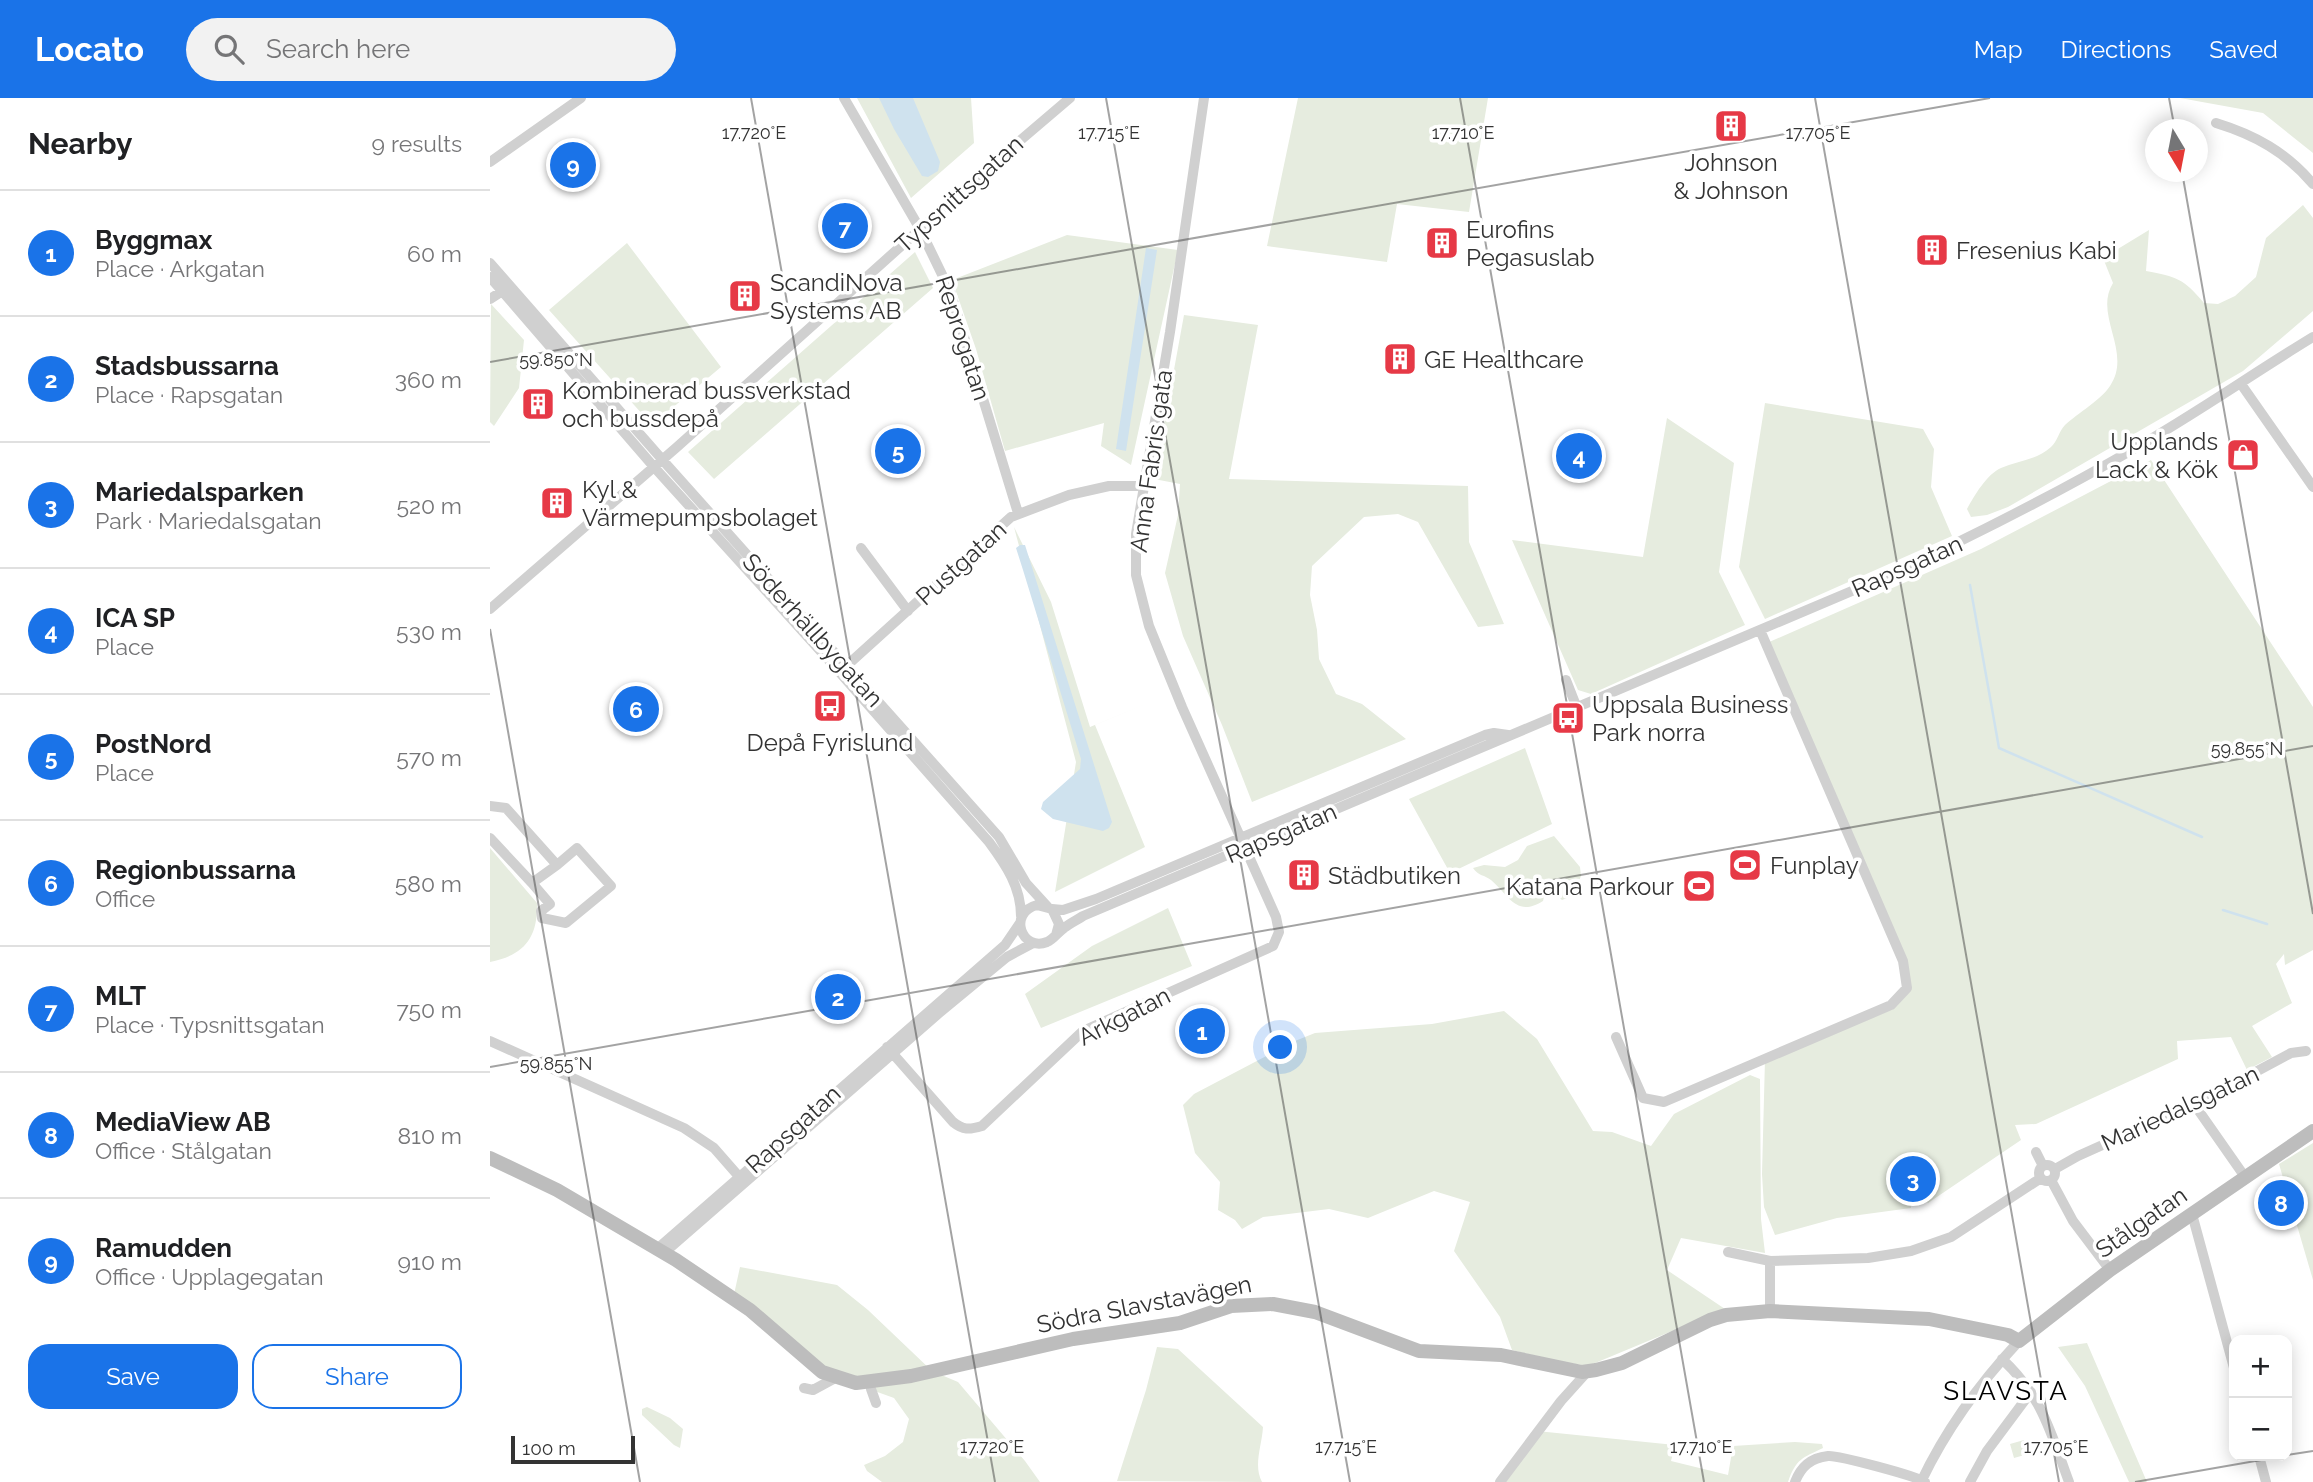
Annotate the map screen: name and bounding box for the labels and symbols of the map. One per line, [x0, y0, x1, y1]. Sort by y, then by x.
building icon: Johnson & Johnson [1712, 107, 1750, 145]
north arrow [2145, 119, 2208, 182]
text: 17.720°E [722, 122, 786, 143]
text: 17.715°E [1078, 122, 1140, 143]
text: 17.710°E [1432, 122, 1494, 143]
text: 17.705°E [1785, 122, 1851, 143]
street label: Typsnittsgatan [889, 129, 1029, 259]
pin: 9 [550, 139, 596, 191]
place label: Johnson & Johnson [1674, 148, 1788, 205]
pin: 7 [822, 200, 868, 252]
place label: Eurofins Pegasuslab [1466, 215, 1595, 272]
building icon: Eurofins Pegasuslab [1423, 224, 1461, 262]
building icon: Fresenius Kabi [1913, 231, 1951, 269]
place label: Fresenius Kabi [1956, 236, 2117, 265]
place label: ScandiNova Systems AB [770, 268, 903, 325]
street label: Reprogatan [929, 272, 997, 404]
building icon: ScandiNova Systems AB [726, 277, 764, 315]
building icon: GE Healthcare [1381, 340, 1419, 378]
place label: GE Healthcare [1424, 345, 1584, 374]
text: 59.850°N [519, 349, 593, 370]
street label: Anna Fabris gata [1124, 368, 1178, 554]
place label: Kombinerad bussverkstad och bussdepå [562, 376, 851, 433]
building icon: Kombinerad bussverkstad och bussdepå [519, 385, 557, 423]
pin: 5 [875, 425, 921, 477]
place label: Upplands Lack & Kök [2095, 427, 2218, 484]
pin: 4 [1556, 430, 1602, 482]
shop icon: Upplands Lack & Kök [2224, 436, 2262, 474]
place label: Kyl & Värmepumpsbolaget [582, 475, 818, 532]
building icon: Kyl & Värmepumpsbolaget [538, 484, 576, 522]
street label: Pustgatan [910, 515, 1012, 611]
street label: Rapsgatan [1847, 529, 1967, 603]
street label: Söderhällbygatan [737, 547, 889, 713]
pin: 6 [613, 683, 659, 735]
bus stop icon: Depå Fyrislund [811, 687, 849, 725]
place label: Uppsala Business Park norra [1592, 690, 1788, 747]
bus stop icon: Uppsala Business Park norra [1549, 699, 1587, 737]
place label: Depå Fyrislund [747, 728, 913, 757]
text: 59.855°N [2211, 738, 2283, 759]
street label: Rapsgatan [1221, 797, 1341, 869]
sports icon: Funplay [1726, 846, 1764, 884]
place label: Funplay [1770, 851, 1859, 880]
building icon: Städbutiken [1285, 856, 1323, 894]
place label: Städbutiken [1328, 861, 1461, 890]
sports icon: Katana Parkour [1680, 867, 1718, 905]
place label: Katana Parkour [1506, 872, 1675, 901]
pin: 2 [815, 971, 861, 1023]
street label: Arkgatan [1073, 980, 1175, 1052]
pin: 1 [1179, 1005, 1225, 1057]
your location [1263, 1030, 1297, 1064]
text: 59.855°N [520, 1053, 592, 1074]
street label: Mariedalsgatan [2096, 1059, 2264, 1157]
street label: Rapsgatan [739, 1079, 847, 1179]
pin: 3 [1890, 1153, 1936, 1205]
pin: 8 [2258, 1177, 2304, 1229]
street label: Stålgatan [2090, 1180, 2192, 1264]
street label: Södra Slavstavägen [1034, 1269, 1254, 1339]
district label: SLAVSTA [1943, 1376, 2069, 1406]
scale bar [511, 1433, 635, 1465]
text: 17.720°E [960, 1436, 1024, 1457]
text: 17.715°E [1315, 1436, 1377, 1457]
text: 17.710°E [1670, 1436, 1732, 1457]
text: 17.705°E [2023, 1436, 2089, 1457]

